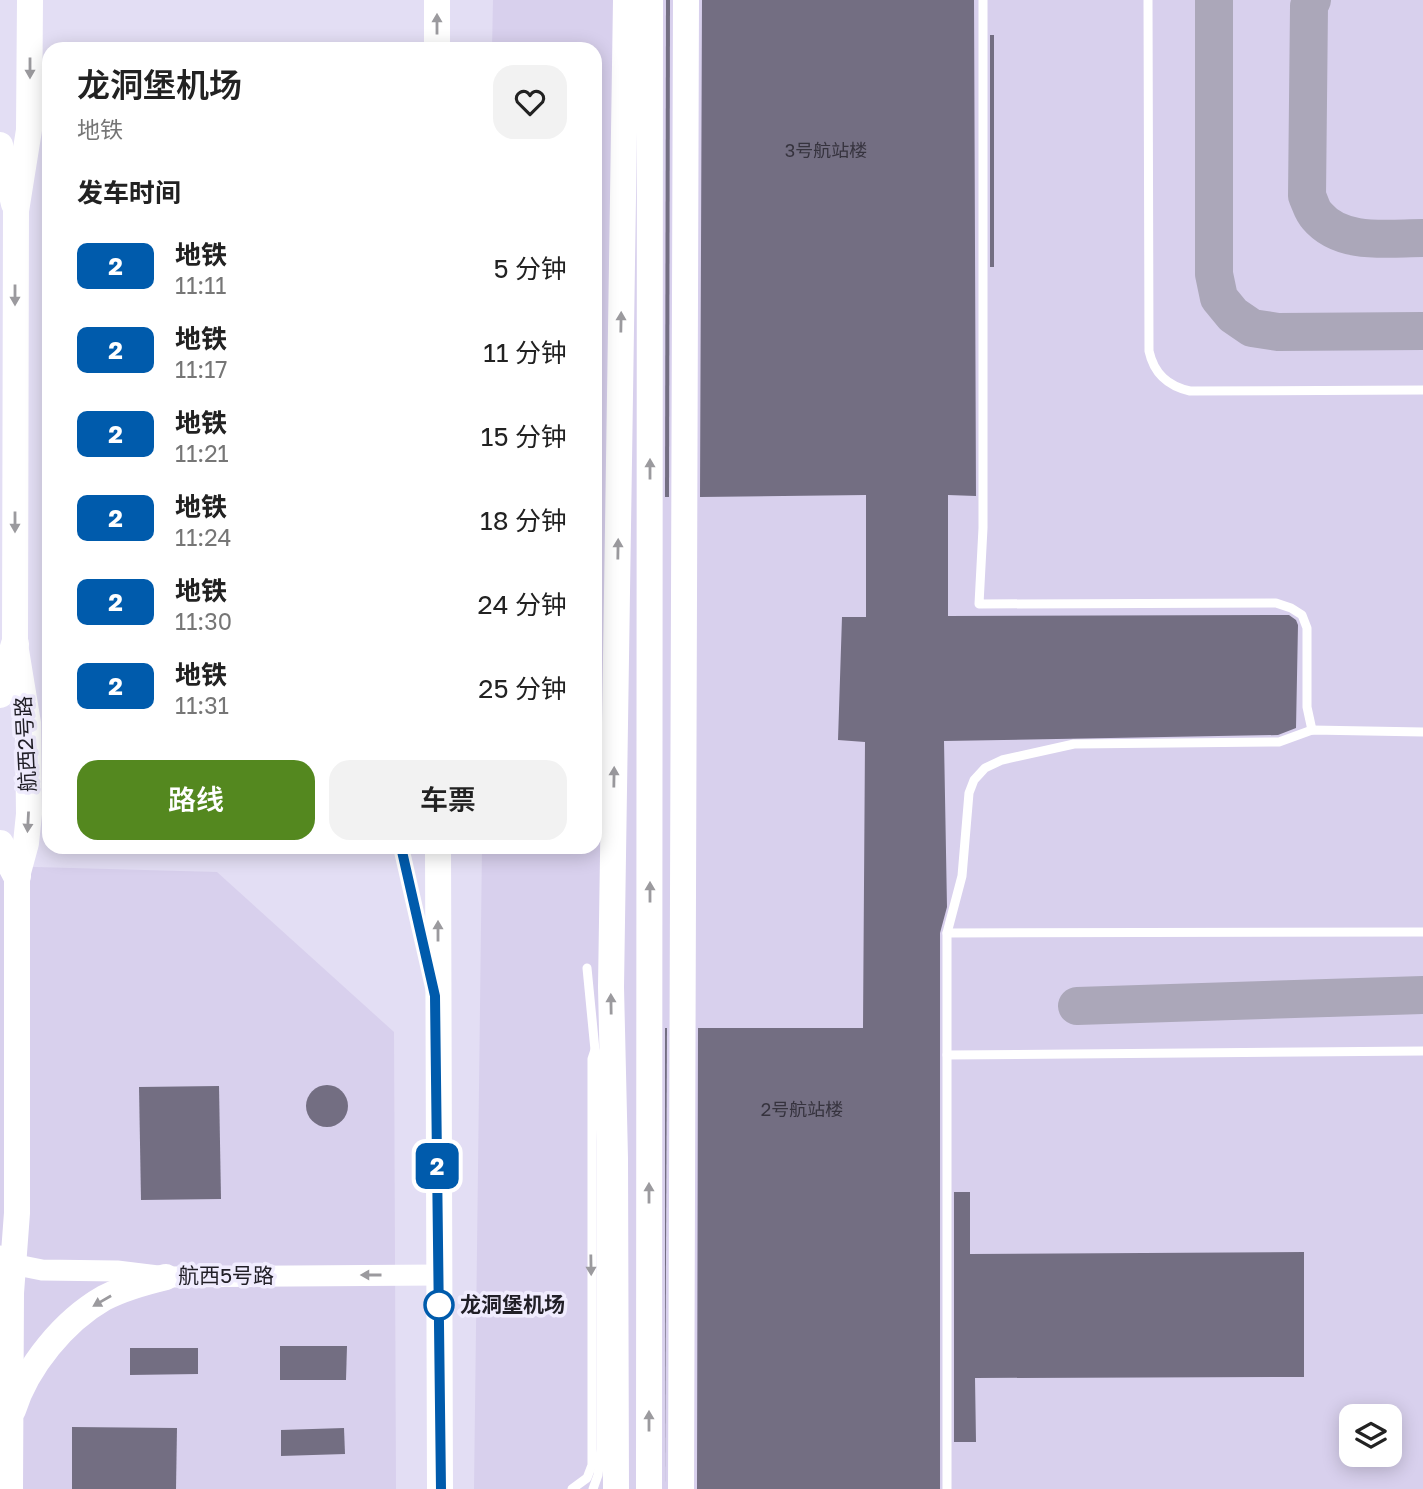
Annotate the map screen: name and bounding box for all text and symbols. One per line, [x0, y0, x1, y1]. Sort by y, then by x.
one-way arrow [431, 13, 443, 35]
one-way arrow [24, 57, 36, 79]
text: 龙洞堡机场 [77, 65, 242, 104]
button: heart [493, 65, 567, 139]
text: 地铁 [77, 115, 123, 143]
house number: 3号航站楼 [785, 139, 867, 161]
text: 发车时间 [77, 177, 181, 208]
text: 地铁 [175, 239, 227, 270]
text: 2 [108, 251, 123, 280]
text: 5 分钟 [493, 253, 567, 284]
text: 11:11 [175, 271, 227, 299]
one-way arrow [9, 284, 21, 306]
one-way arrow [616, 311, 627, 333]
text: 地铁 [175, 323, 227, 354]
text: 2 [108, 335, 123, 364]
text: 11 分钟 [483, 337, 567, 368]
text: 11:17 [175, 355, 228, 383]
text: 地铁 [175, 407, 227, 438]
text: 2 [108, 419, 123, 448]
text: 15 分钟 [481, 421, 567, 452]
text: 11:21 [175, 439, 229, 467]
one-way arrow [644, 458, 656, 480]
text: 地铁 [175, 491, 227, 522]
text: 2 [108, 503, 123, 532]
text: 18 分钟 [480, 505, 567, 536]
one-way arrow [9, 511, 21, 533]
text: 11:24 [175, 523, 232, 551]
one-way arrow [612, 538, 624, 560]
text: 地铁 [175, 575, 227, 606]
text: 2 [108, 587, 123, 616]
text: 24 分钟 [478, 589, 567, 620]
text: 11:30 [175, 607, 232, 635]
text: 地铁 [175, 659, 227, 690]
text: 2 [108, 671, 123, 700]
text: 25 分钟 [478, 673, 567, 704]
text: 11:31 [175, 691, 229, 719]
street label: 航西2号路 [10, 695, 41, 793]
button: 路线 [77, 760, 315, 840]
button: 车票 [329, 760, 567, 840]
one-way arrow [608, 766, 620, 788]
one-way arrow [22, 811, 33, 833]
one-way arrow [644, 881, 656, 903]
one-way arrow [432, 920, 444, 942]
one-way arrow [606, 993, 617, 1015]
house number: 2号航站楼 [761, 1098, 843, 1120]
line badge: 2 [414, 1143, 460, 1189]
text: 2 [430, 1151, 444, 1180]
one-way arrow [643, 1182, 655, 1204]
one-way arrow [585, 1254, 596, 1276]
street label: 航西5号路 [178, 1262, 274, 1288]
one-way arrow [360, 1269, 382, 1281]
marker: 龙洞堡机场 [424, 1290, 454, 1320]
place label: 龙洞堡机场 [460, 1291, 565, 1317]
one-way arrow [92, 1295, 112, 1307]
map controls [1339, 1404, 1402, 1467]
button: layers [1339, 1404, 1402, 1467]
one-way arrow [643, 1410, 655, 1432]

